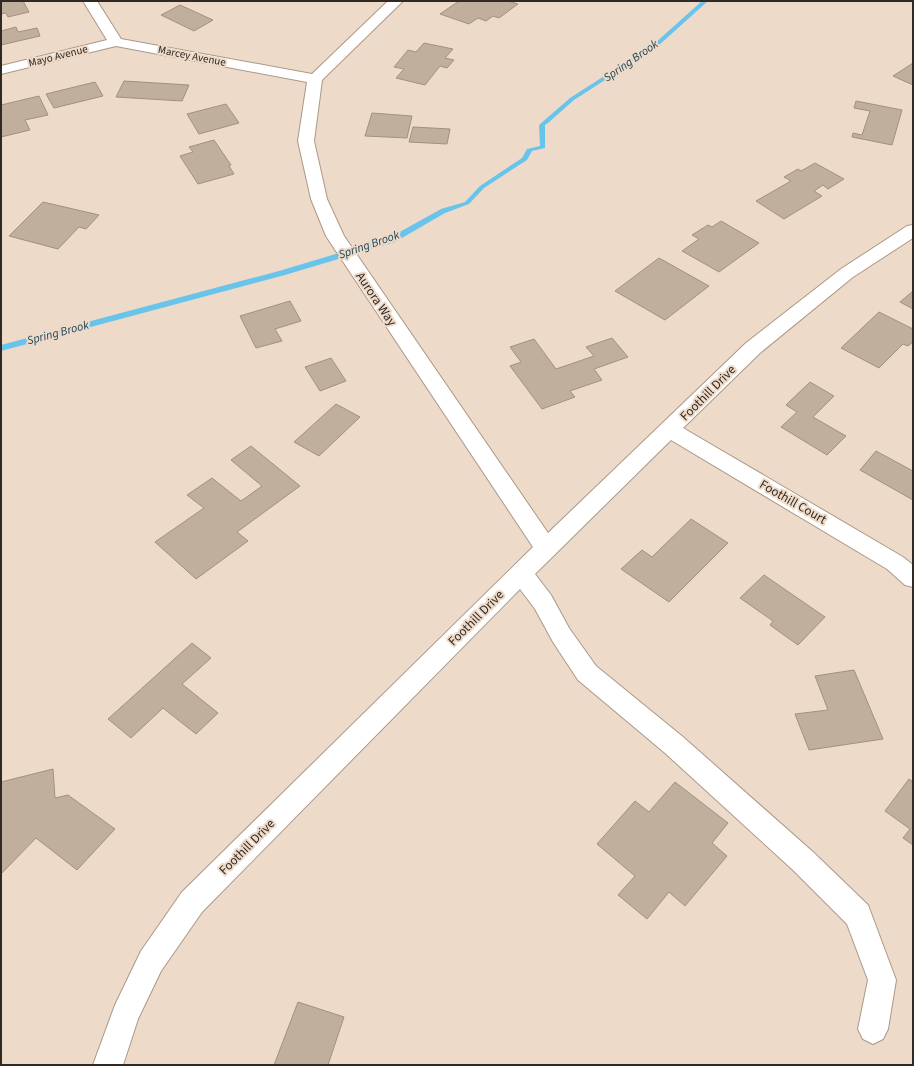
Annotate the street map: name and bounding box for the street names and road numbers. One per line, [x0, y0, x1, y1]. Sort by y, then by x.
street label: Mayo Avenue [27, 41, 90, 71]
street label: Marcey Avenue [157, 42, 228, 70]
street label: Aurora Way [351, 268, 401, 330]
street label: Foothill Drive [676, 361, 740, 425]
street label: Foothill Court [756, 476, 830, 529]
street label: Foothill Drive [444, 586, 508, 650]
street label: Foothill Drive [215, 815, 279, 879]

